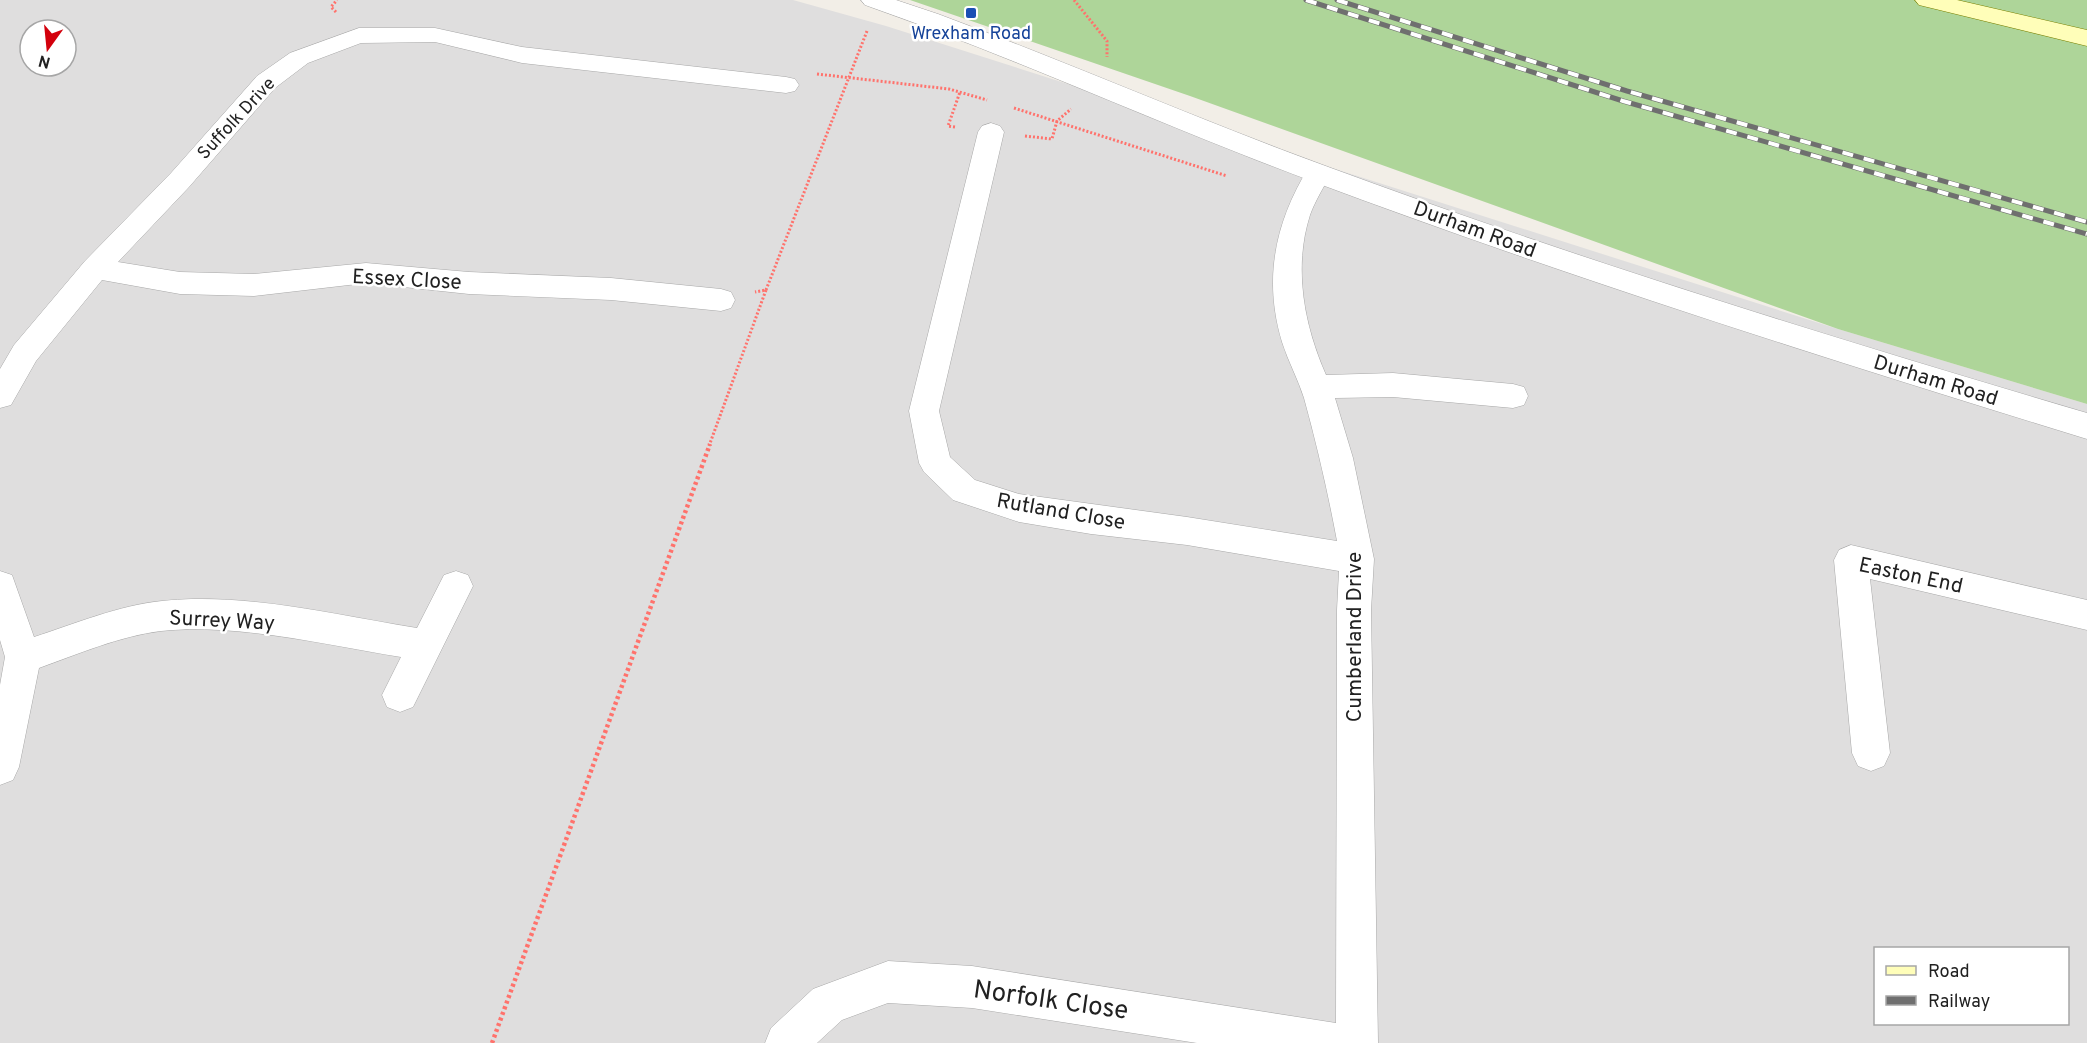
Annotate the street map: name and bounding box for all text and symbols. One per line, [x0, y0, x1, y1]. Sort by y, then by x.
marker: Wrexham Road [964, 6, 978, 20]
north arrow [18, 18, 78, 78]
place label: Wrexham Road [911, 23, 1031, 46]
text: N [36, 49, 53, 72]
street label: Suffolk Drive [193, 73, 281, 165]
street label: Durham Road [1409, 196, 1540, 265]
street label: Essex Close [351, 264, 462, 297]
street label: Durham Road [1870, 350, 2001, 413]
street label: Rutland Close [994, 488, 1127, 537]
street label: Cumberland Drive [1342, 552, 1369, 722]
street label: Easton End [1856, 552, 1965, 601]
street label: Surrey Way [168, 605, 276, 638]
legend [1874, 947, 2069, 1025]
text: Road [1928, 961, 1970, 984]
street label: Norfolk Close [971, 974, 1130, 1029]
text: Railway [1928, 991, 1990, 1014]

